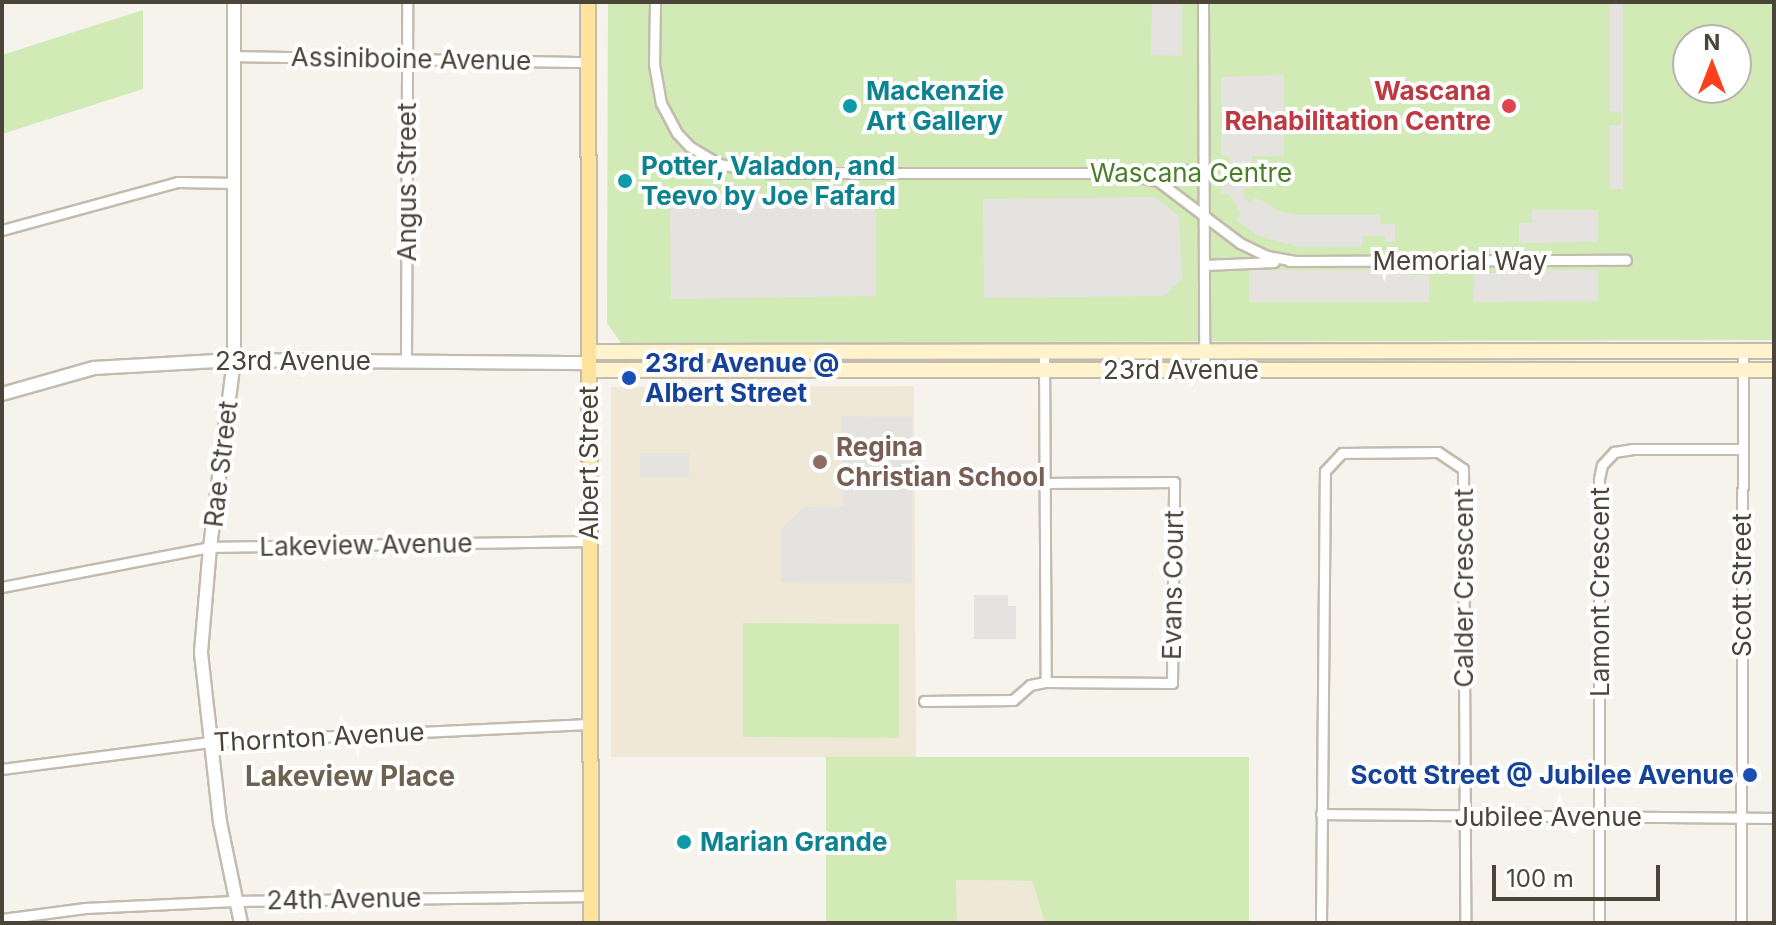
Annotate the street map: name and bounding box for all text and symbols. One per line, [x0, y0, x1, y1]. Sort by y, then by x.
north arrow [1672, 24, 1752, 104]
text: N [1704, 29, 1720, 55]
street label: Assiniboine Avenue [291, 41, 531, 77]
place label: Mackenzie Art Gallery [866, 75, 1004, 136]
place label: Wascana Rehabilitation Centre [1224, 75, 1491, 136]
marker: Wascana Rehabilitation Centre [1498, 95, 1520, 117]
marker: Mackenzie Art Gallery [841, 97, 859, 115]
street label: Angus Street [391, 102, 423, 262]
place label: Potter, Valadon, and Teevo by Joe Fafard [641, 150, 897, 212]
park label: Wascana Centre [1090, 157, 1292, 189]
marker: Potter, Valadon, and Teevo by Joe Fafard [616, 172, 634, 190]
street label: Memorial Way [1373, 245, 1547, 277]
street label: 23rd Avenue [215, 345, 371, 377]
place label: 23rd Avenue @ Albert Street [645, 347, 839, 408]
street label: 23rd Avenue [1103, 354, 1259, 386]
marker: 23rd Avenue @ Albert Street [620, 369, 638, 387]
street label: Albert Street [573, 386, 605, 540]
street label: Rae Street [198, 399, 244, 529]
place label: Regina Christian School [836, 431, 1045, 492]
marker: Regina Christian School [811, 453, 829, 471]
street label: Lamont Crescent [1584, 487, 1616, 697]
street label: Calder Crescent [1448, 488, 1480, 688]
street label: Evans Court [1156, 510, 1190, 660]
street label: Scott Street [1726, 513, 1758, 657]
street label: Lakeview Avenue [259, 528, 473, 562]
street label: Thornton Avenue [213, 716, 425, 758]
district label: Lakeview Place [245, 759, 455, 793]
place label: Scott Street @ Jubilee Avenue [1351, 759, 1734, 791]
marker: Scott Street @ Jubilee Avenue [1741, 766, 1759, 784]
street label: Jubilee Avenue [1454, 801, 1642, 833]
place label: Marian Grande [700, 826, 887, 858]
marker: Marian Grande [675, 833, 693, 851]
scale bar [1496, 849, 1664, 899]
text: 100 m [1506, 864, 1574, 893]
street label: 24th Avenue [266, 882, 422, 916]

